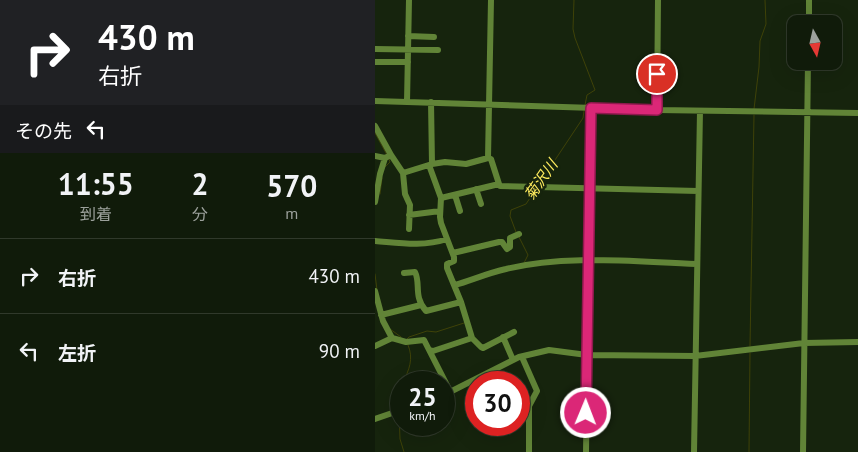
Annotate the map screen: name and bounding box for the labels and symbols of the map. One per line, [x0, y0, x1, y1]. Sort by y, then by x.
north arrow [787, 15, 843, 70]
pin [636, 53, 678, 95]
water label: 菊沢川 [520, 154, 562, 204]
speed limit sign: 30 [465, 371, 530, 436]
position arrow [559, 386, 611, 438]

